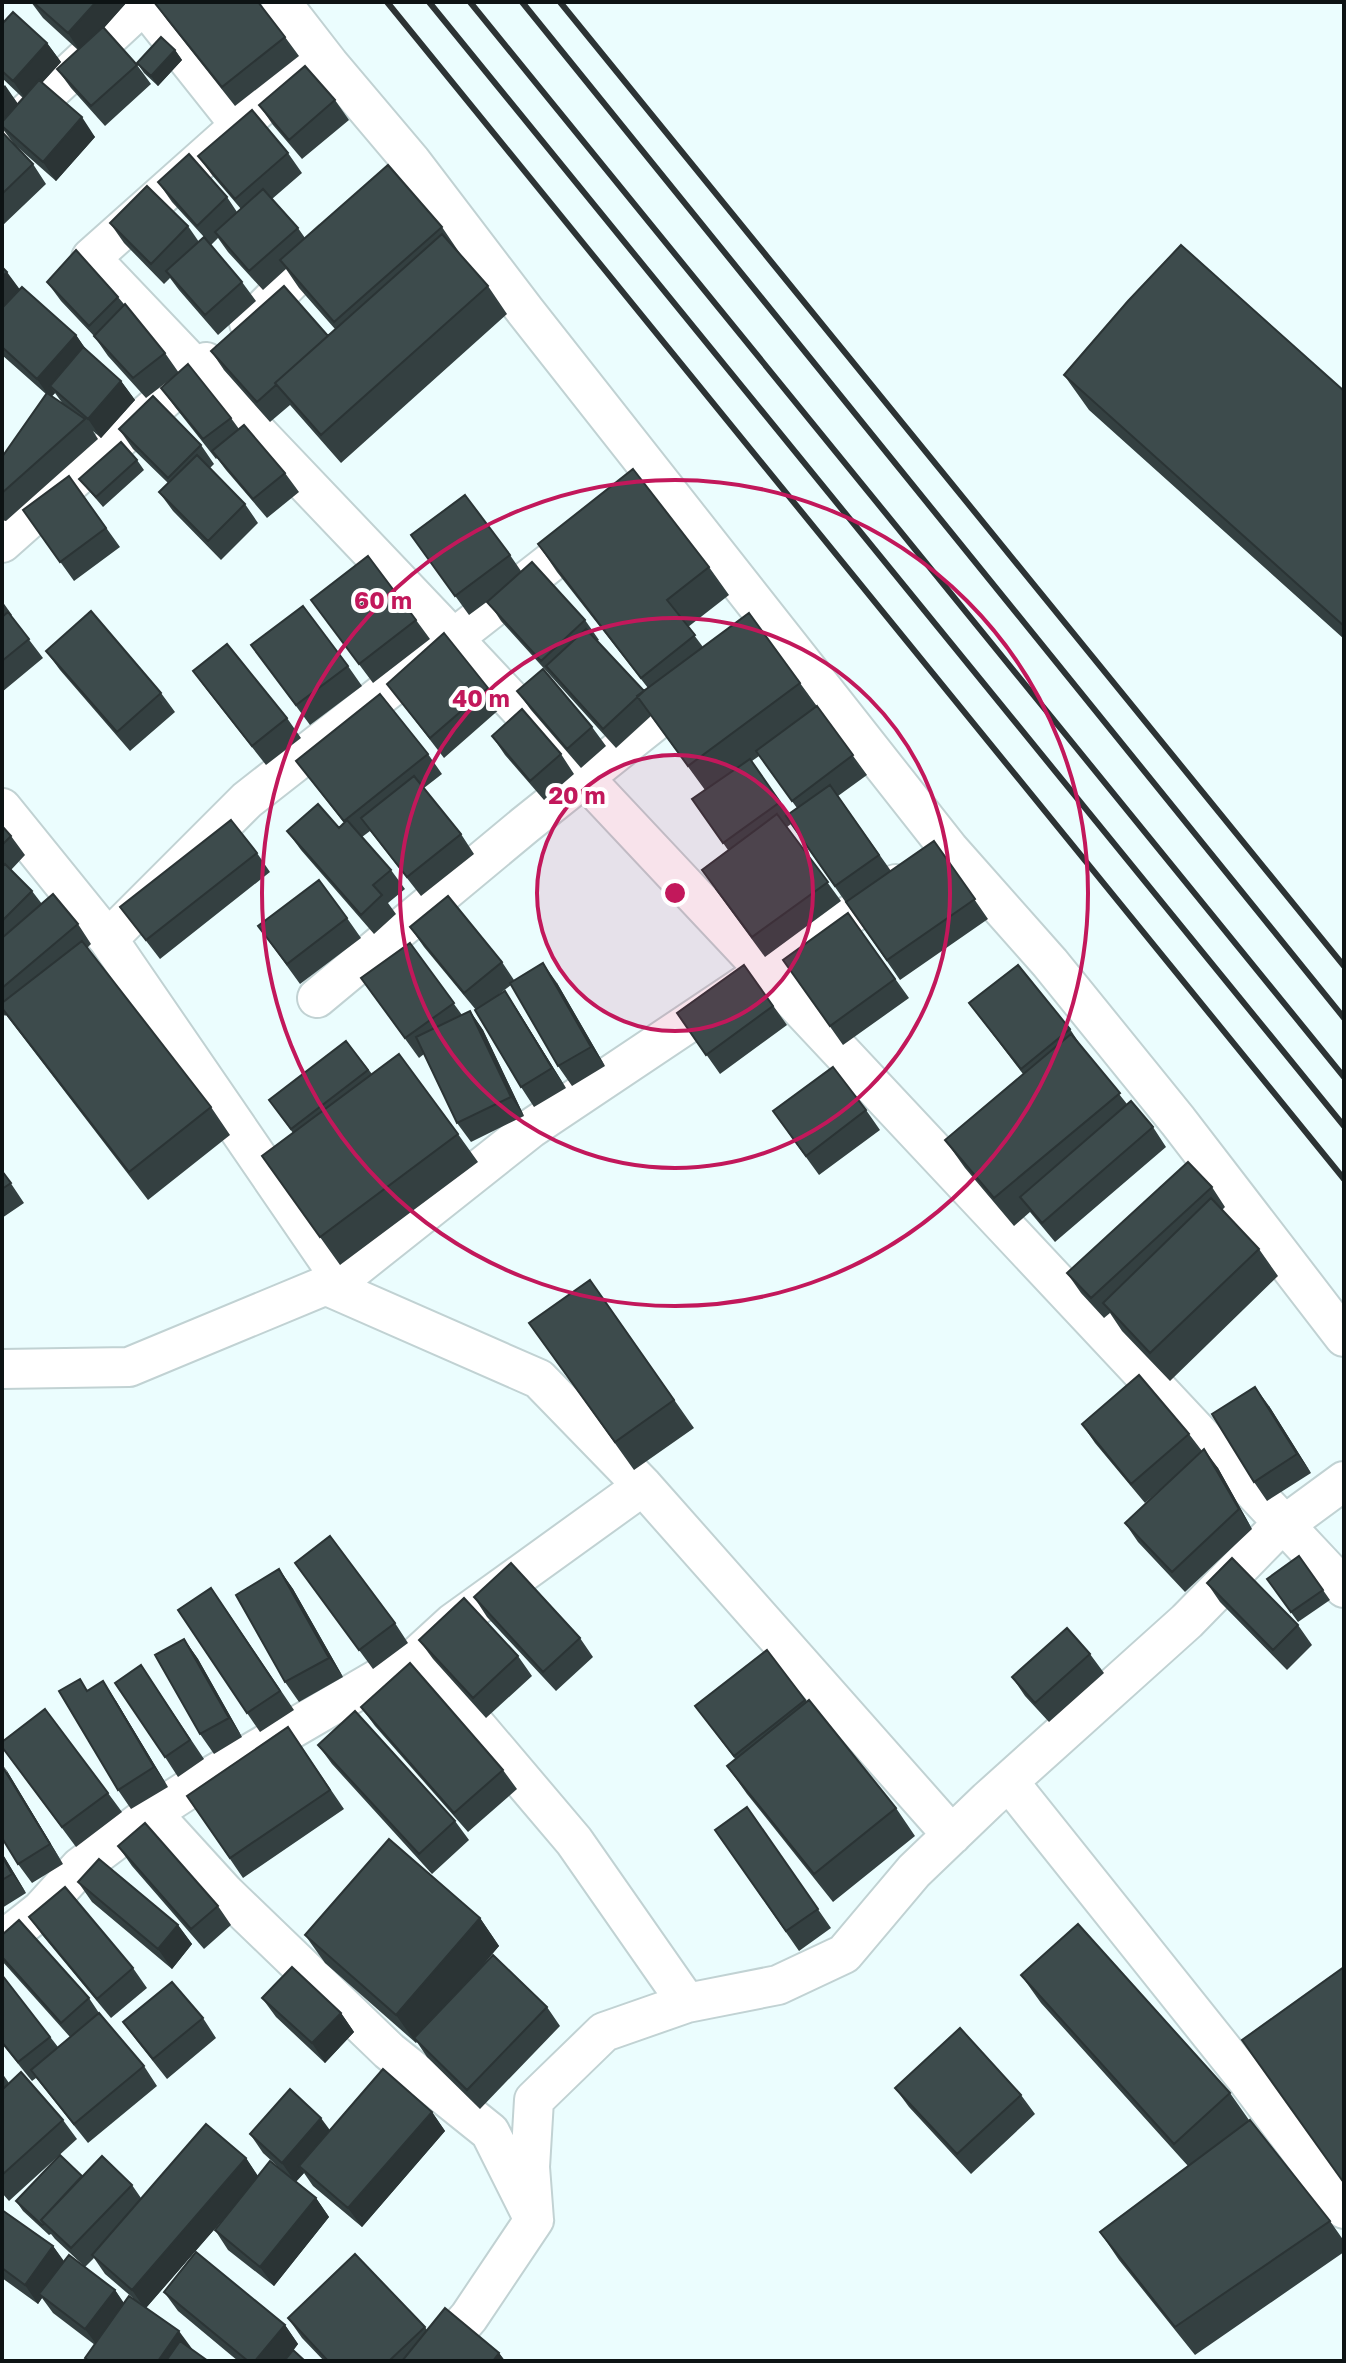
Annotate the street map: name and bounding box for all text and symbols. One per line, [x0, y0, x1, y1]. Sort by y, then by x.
text: 60 m [354, 585, 412, 614]
text: 40 m [452, 683, 510, 712]
text: 20 m [548, 780, 606, 809]
centre of rings [661, 879, 689, 907]

